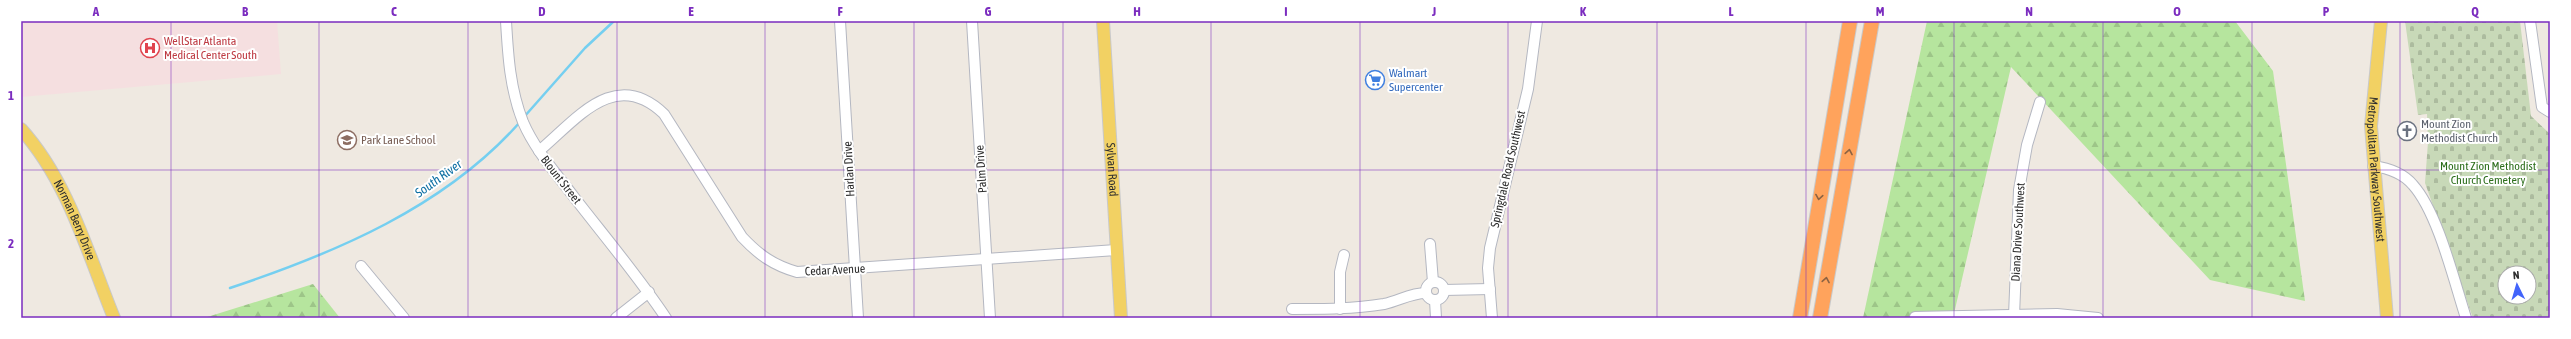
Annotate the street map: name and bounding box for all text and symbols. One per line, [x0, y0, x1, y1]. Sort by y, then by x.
text: A [92, 4, 100, 19]
text: B [242, 4, 249, 19]
text: C [391, 4, 397, 19]
text: D [538, 4, 546, 19]
text: E [688, 4, 694, 19]
text: F [837, 4, 843, 19]
text: G [985, 4, 992, 19]
text: H [1133, 4, 1141, 19]
text: I [1284, 4, 1288, 19]
text: J [1431, 4, 1436, 19]
text: K [1580, 4, 1587, 19]
text: L [1728, 4, 1734, 19]
text: M [1876, 4, 1885, 19]
text: N [2025, 4, 2033, 19]
text: O [2173, 4, 2181, 19]
text: P [2323, 4, 2330, 19]
text: Q [2471, 4, 2479, 19]
place label: WellStar Atlanta Medical Center South [164, 34, 257, 62]
hospital icon: WellStar Atlanta Medical Center South [139, 37, 161, 59]
place label: Walmart Supercenter [1389, 66, 1443, 94]
supermarket icon: Walmart Supercenter [1364, 69, 1386, 91]
text: 1 [8, 88, 14, 103]
street label: Metropolitan Parkway Southwest [2364, 96, 2388, 243]
street label: Springdale Road Southwest [1488, 109, 1528, 229]
place label: Mount Zion Methodist Church [2421, 117, 2498, 145]
church icon: Mount Zion Methodist Church [2396, 120, 2418, 142]
school or university icon: Park Lane School [336, 129, 358, 151]
place label: Park Lane School [361, 133, 436, 147]
street label: Harlan Drive [841, 141, 857, 197]
street label: Sylvan Road [1103, 142, 1121, 197]
street label: Palm Drive [972, 145, 990, 193]
one-way arrow [1844, 148, 1853, 155]
street label: Blount Street [538, 153, 585, 207]
water label: South River [411, 156, 466, 201]
park label: Mount Zion Methodist Church Cemetery [2440, 159, 2537, 187]
street label: Norman Berry Drive [51, 177, 98, 262]
street label: Diana Drive Southwest [2008, 182, 2028, 282]
one-way arrow [1815, 194, 1824, 200]
text: 2 [8, 236, 14, 251]
street label: Cedar Avenue [804, 261, 866, 279]
north arrow [2497, 265, 2537, 305]
text: N [2512, 269, 2520, 281]
one-way arrow [1822, 276, 1830, 283]

